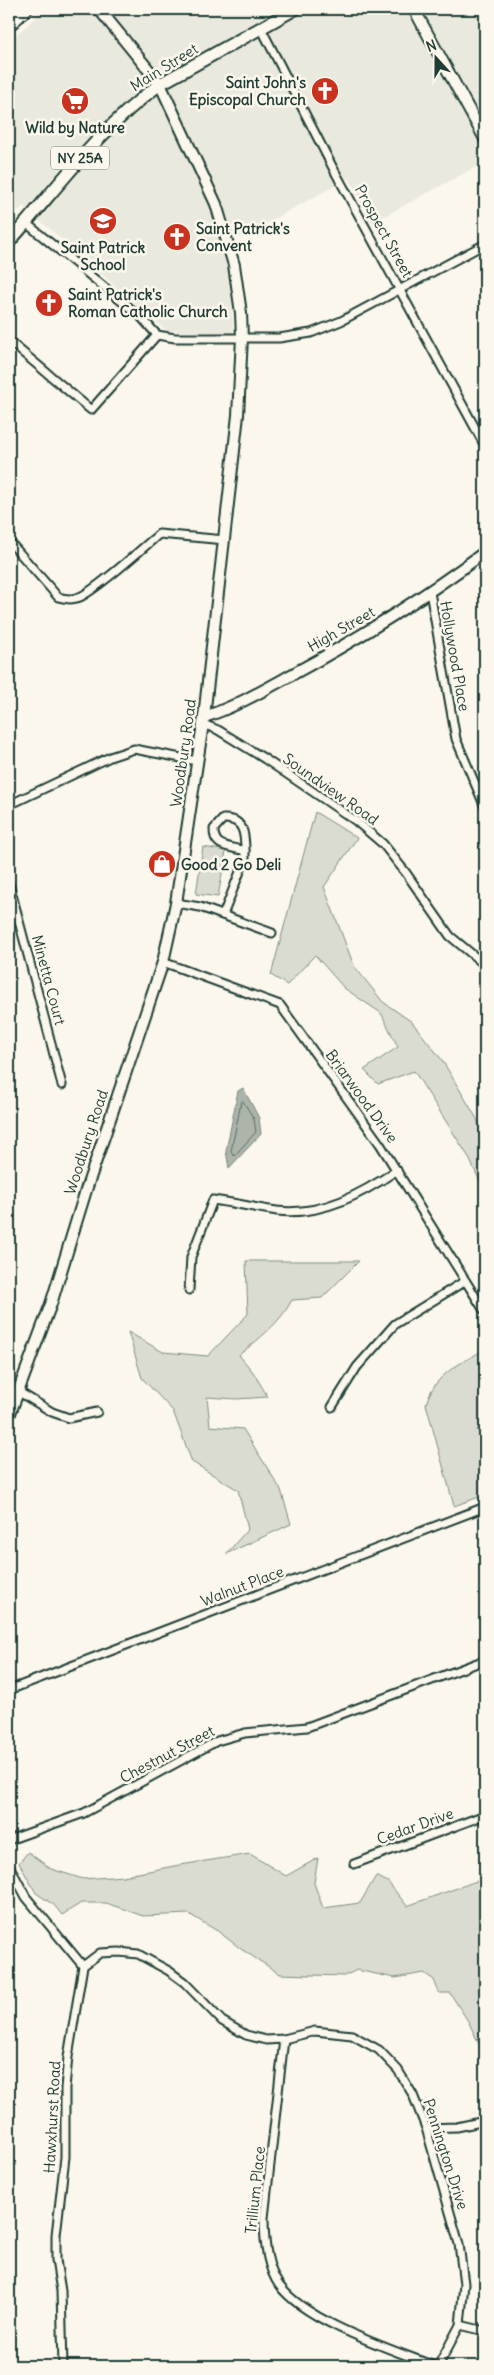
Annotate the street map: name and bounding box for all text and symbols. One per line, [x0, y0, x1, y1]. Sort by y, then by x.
north arrow [412, 32, 462, 82]
text: N [424, 36, 439, 56]
street label: Main Street [127, 39, 201, 95]
place label: Saint John's Episcopal Church [189, 73, 306, 110]
church icon: Saint John's Episcopal Church [310, 76, 340, 106]
supermarket icon: Wild by Nature [60, 86, 90, 116]
place label: Wild by Nature [25, 118, 125, 138]
road number: NY 25A [51, 146, 109, 170]
street label: Prospect Street [351, 181, 417, 281]
school or university icon: Saint Patrick School [88, 206, 118, 236]
place label: Saint Patrick's Convent [196, 219, 290, 255]
church icon: Saint Patrick's Convent [162, 222, 192, 252]
place label: Saint Patrick School [61, 238, 146, 274]
place label: Saint Patrick's Roman Catholic Church [68, 285, 228, 321]
church icon: Saint Patrick's Roman Catholic Church [34, 288, 64, 318]
street label: Hollywood Place [436, 599, 474, 713]
street label: High Street [304, 602, 378, 656]
street label: Woodbury Road [166, 697, 200, 808]
street label: Soundview Road [280, 749, 383, 829]
shop icon: Good 2 Go Deli [147, 849, 177, 879]
place label: Good 2 Go Deli [181, 855, 281, 874]
street label: Minetta Court [28, 933, 70, 1027]
street label: Briarwood Drive [322, 1046, 402, 1146]
street label: Woodbury Road [60, 1087, 112, 1197]
street label: Walnut Place [198, 1561, 286, 1611]
street label: Chestnut Street [116, 1721, 218, 1787]
street label: Cedar Drive [374, 1803, 456, 1849]
street label: Hawxhurst Road [40, 2060, 64, 2174]
street label: Pennington Drive [419, 2096, 473, 2212]
street label: Trillium Place [241, 2145, 269, 2235]

